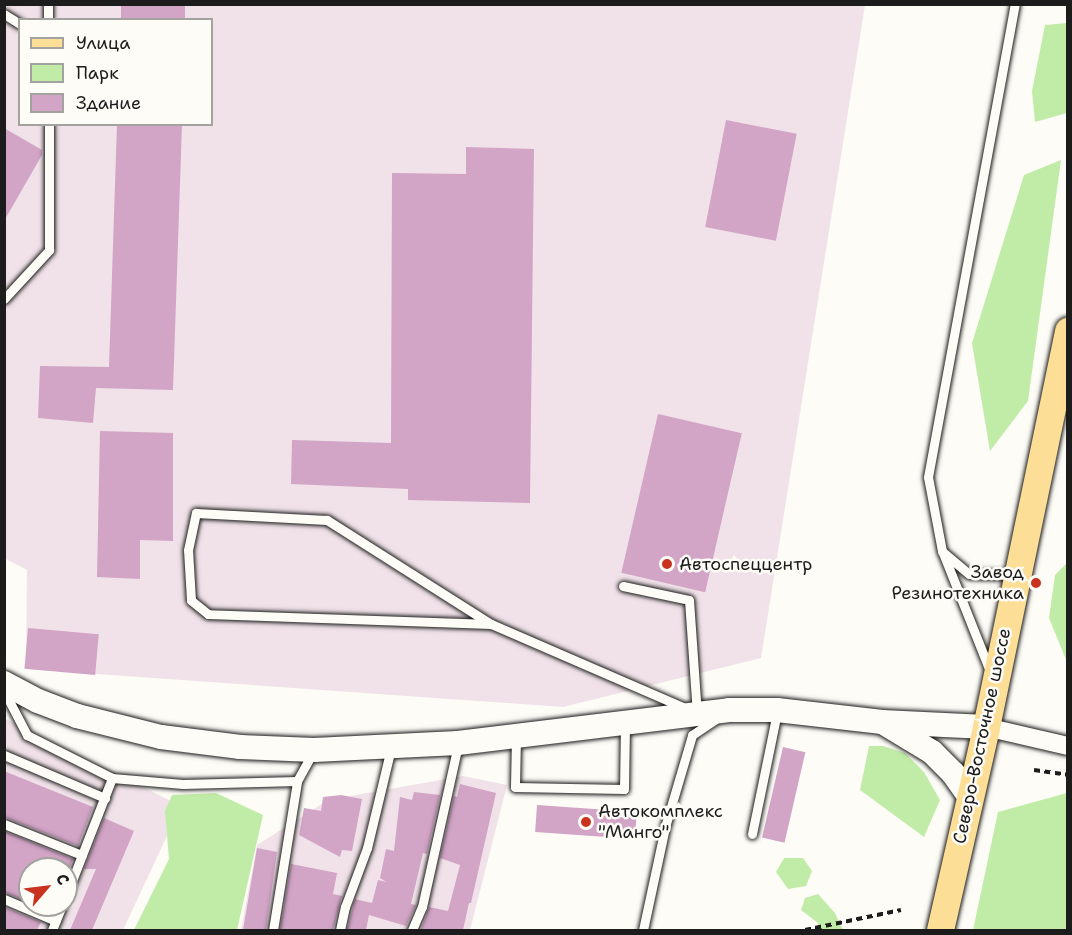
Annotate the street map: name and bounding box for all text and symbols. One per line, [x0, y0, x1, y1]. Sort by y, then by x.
legend [18, 18, 213, 126]
text: Улица [76, 31, 130, 55]
text: Парк [76, 61, 119, 85]
text: Здание [76, 91, 141, 115]
place label: Автоспеццентр [679, 553, 812, 575]
marker: Автоспеццентр [660, 557, 674, 571]
place label: Завод Резинотехника [892, 562, 1024, 604]
marker: Завод Резинотехника [1029, 576, 1043, 590]
street label: Северо-Восточное шоссе [949, 626, 1015, 846]
place label: Автокомплекс "Манго" [598, 801, 723, 844]
marker: Автокомплекс "Манго" [579, 815, 593, 829]
north arrow [18, 857, 78, 917]
text: С [51, 870, 74, 889]

